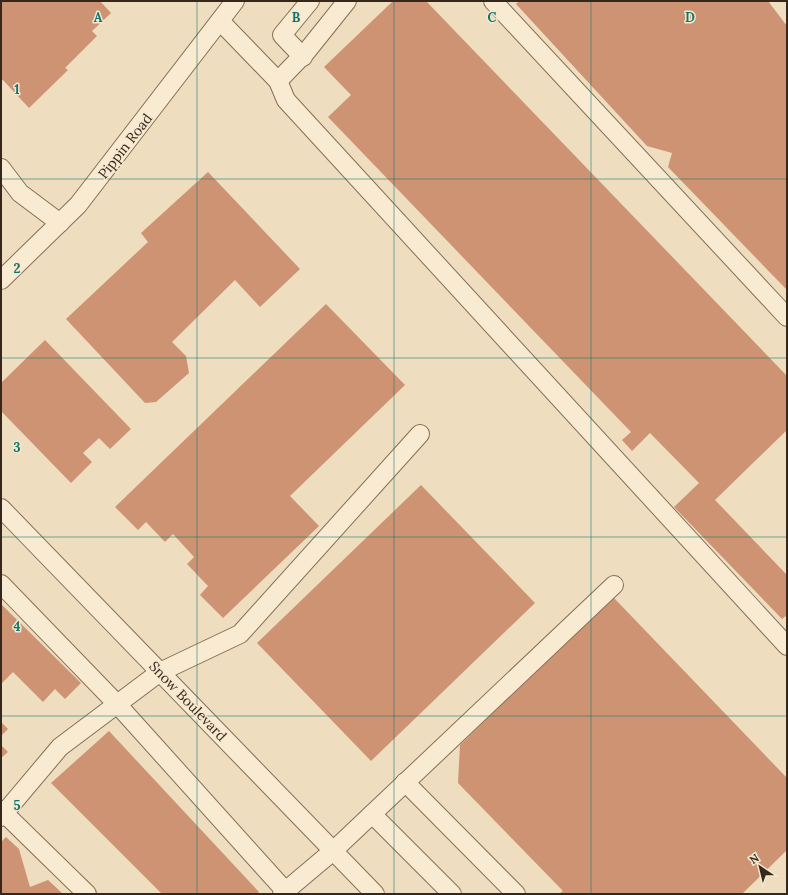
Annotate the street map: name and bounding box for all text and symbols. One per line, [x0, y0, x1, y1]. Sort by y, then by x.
text: A [94, 9, 103, 26]
text: B [292, 9, 301, 26]
text: C [488, 9, 497, 26]
text: D [685, 9, 695, 26]
text: 1 [14, 81, 20, 98]
street label: Pippin Road [94, 110, 156, 182]
text: 2 [14, 260, 21, 277]
text: 3 [13, 439, 21, 456]
text: 4 [13, 618, 21, 635]
street label: Snow Boulevard [145, 657, 231, 745]
text: 5 [13, 797, 21, 814]
north arrow [740, 847, 780, 887]
text: N [747, 850, 762, 867]

